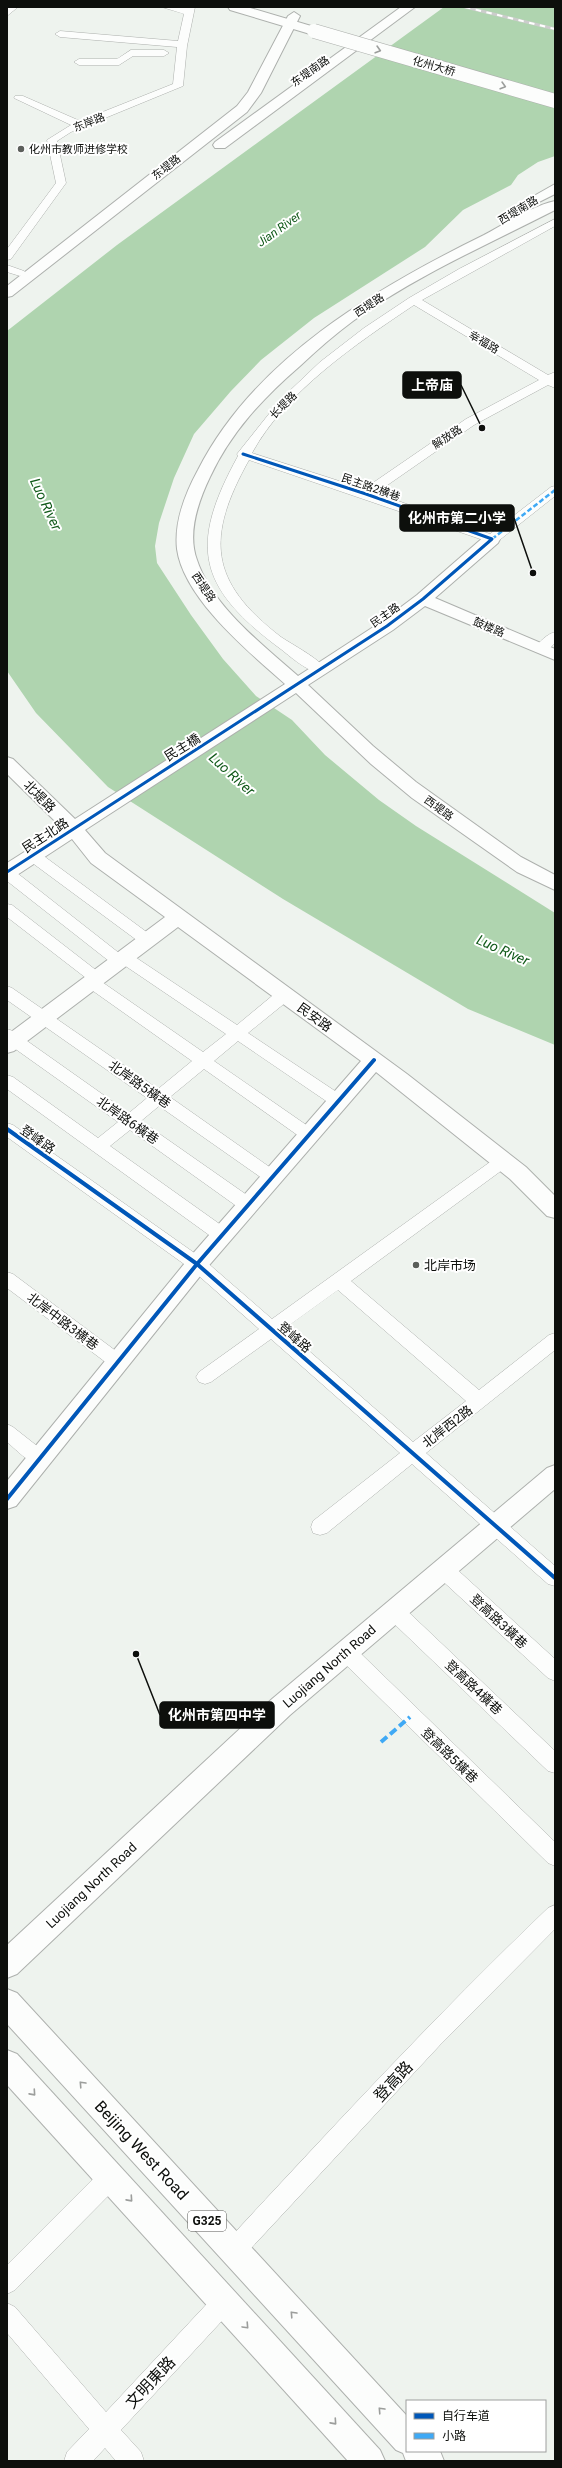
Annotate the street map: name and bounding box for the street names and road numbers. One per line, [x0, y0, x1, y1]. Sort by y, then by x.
street label: 东堤南路 [289, 53, 332, 89]
street label: 化州大桥 [411, 54, 457, 79]
street label: 东岸路 [71, 110, 107, 134]
street label: 东堤路 [149, 152, 183, 183]
street label: 西堤南路 [496, 194, 540, 227]
street label: 西堤路 [352, 291, 387, 320]
street label: 幸福路 [466, 328, 501, 356]
street label: 长堤路 [267, 389, 300, 422]
street label: 解放路 [430, 423, 465, 452]
street label: 民主路2横巷 [340, 471, 402, 504]
street label: 西堤路 [189, 570, 218, 605]
street label: 民主路 [368, 601, 403, 630]
street label: 鼓楼路 [471, 615, 507, 640]
street label: 民主橋 [162, 731, 203, 764]
street label: 北堤路 [21, 777, 59, 815]
street label: 西堤路 [422, 793, 456, 823]
street label: 民主北路 [19, 815, 71, 856]
street label: 民安路 [295, 1000, 335, 1035]
street label: 北岸路5橫巷 [106, 1058, 174, 1111]
street label: 北岸路6橫巷 [94, 1094, 162, 1147]
street label: 登峰路 [17, 1122, 58, 1157]
street label: 北岸中路3横巷 [24, 1290, 101, 1353]
street label: 登峰路 [275, 1319, 314, 1356]
street label: 北岸西2路 [419, 1402, 475, 1451]
street label: 登高路3橫巷 [467, 1591, 530, 1652]
street label: Luojiang North Road [280, 1622, 379, 1711]
street label: 登高路4橫巷 [442, 1657, 505, 1718]
street label: 登高路5橫巷 [418, 1725, 481, 1786]
street label: Luojiang North Road [43, 1840, 140, 1931]
street label: 登高路 [370, 2057, 417, 2105]
street label: Beijing West Road [91, 2097, 192, 2204]
road number: G325 [188, 2211, 226, 2231]
street label: 文明東路 [122, 2352, 179, 2412]

